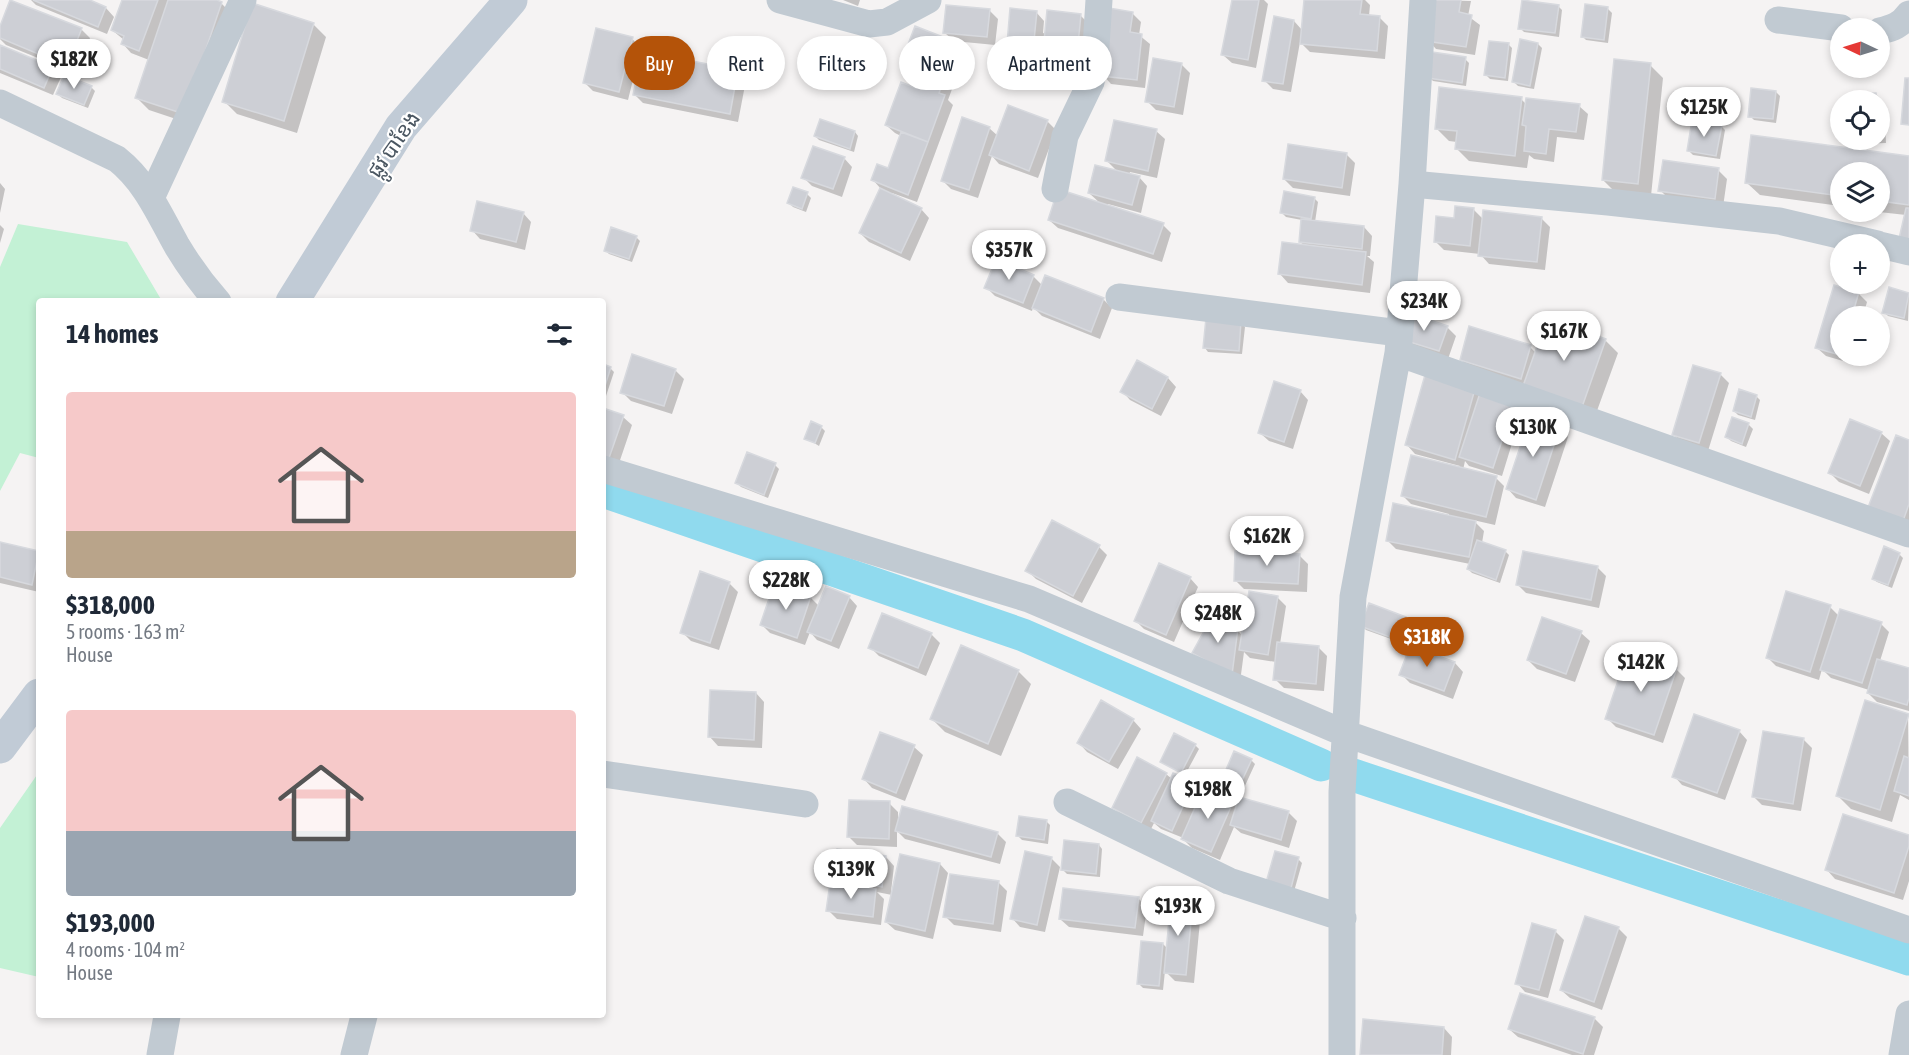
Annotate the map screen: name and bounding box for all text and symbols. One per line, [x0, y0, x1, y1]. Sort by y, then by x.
north arrow [1830, 18, 1890, 78]
map controls [1830, 18, 1890, 366]
chip: Buy [624, 36, 695, 90]
chip: Rent [707, 36, 785, 90]
chip: Filters [797, 36, 887, 90]
chip: New [899, 36, 975, 90]
chip: Apartment [987, 36, 1112, 90]
pin: $182K [32, 39, 116, 90]
text: $182K [51, 47, 97, 70]
pin: $125K [1662, 87, 1746, 138]
button: locate [1830, 90, 1890, 150]
text: $125K [1681, 95, 1727, 118]
street label: ផ្លូវ បាខែង [362, 106, 431, 186]
button: layers [1830, 162, 1890, 222]
pin: $357K [967, 230, 1051, 281]
button: + [1830, 234, 1890, 294]
text: $357K [986, 238, 1032, 261]
pin: $234K [1382, 281, 1466, 332]
text: $234K [1401, 289, 1447, 312]
button: − [1830, 306, 1890, 366]
pin: $167K [1522, 311, 1606, 362]
icon: filters [543, 318, 576, 351]
text: 14 homes [66, 319, 159, 349]
text: $167K [1541, 319, 1587, 342]
pin: $130K [1491, 407, 1575, 458]
text: $130K [1510, 415, 1556, 438]
icon: home [267, 431, 375, 539]
pin: $162K [1225, 516, 1309, 567]
text: $162K [1244, 524, 1290, 547]
pin: $228K [744, 560, 828, 611]
text: $228K [763, 568, 809, 591]
text: $318,000 [66, 590, 155, 620]
pin: $248K [1176, 593, 1260, 644]
text: $248K [1195, 601, 1241, 624]
pin: $318K [1385, 617, 1469, 668]
text: 5 rooms · 163 m² [66, 620, 185, 643]
text: $318K [1404, 625, 1450, 648]
pin: $142K [1599, 642, 1683, 693]
text: House [66, 643, 113, 666]
text: $142K [1618, 650, 1664, 673]
icon: home [267, 749, 375, 857]
pin: $198K [1166, 769, 1250, 820]
text: $198K [1185, 777, 1231, 800]
pin: $139K [809, 849, 893, 900]
text: $139K [828, 857, 874, 880]
pin: $193K [1136, 886, 1220, 937]
text: $193K [1155, 894, 1201, 917]
text: $193,000 [66, 908, 155, 938]
text: 4 rooms · 104 m² [66, 938, 185, 961]
text: House [66, 961, 113, 984]

